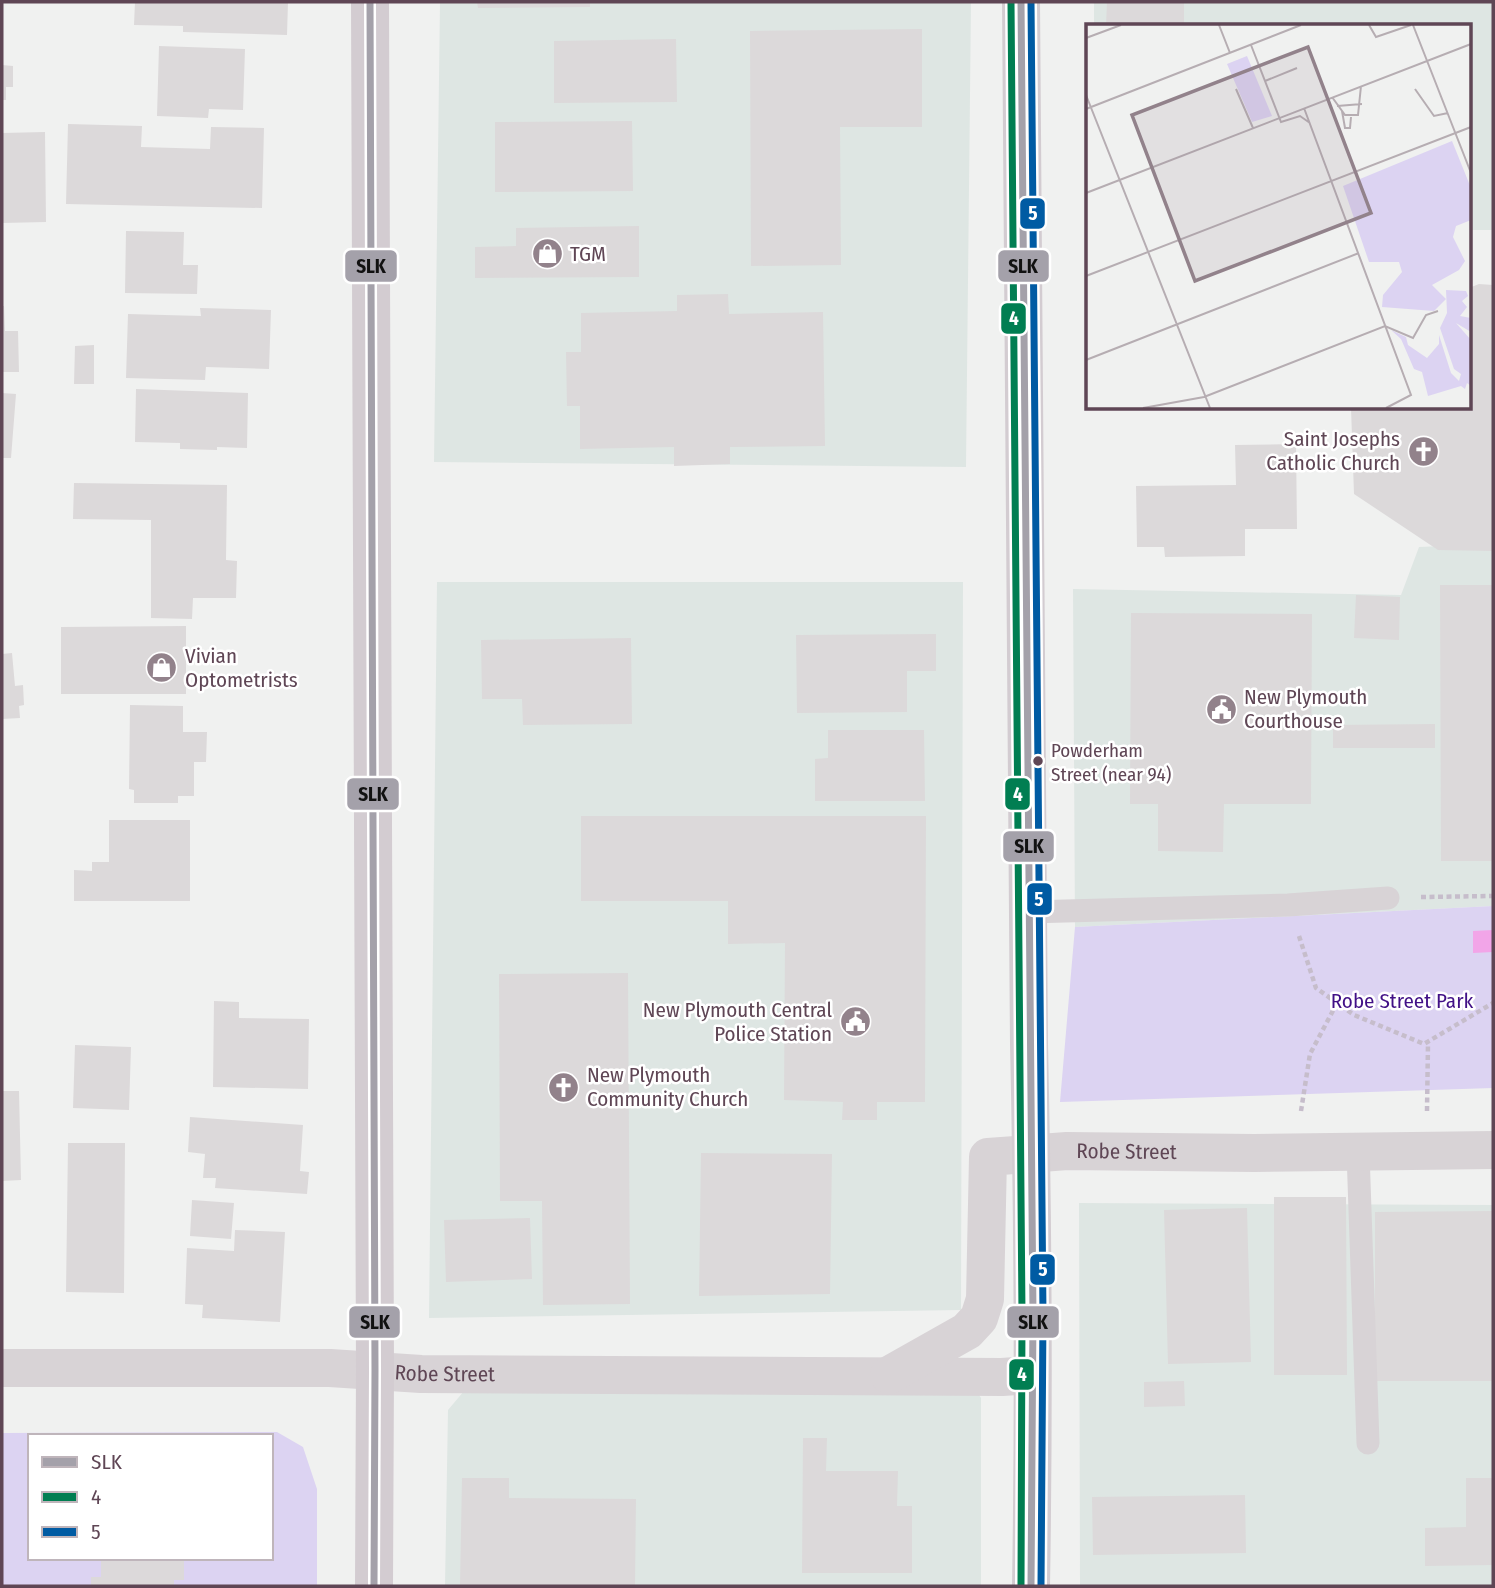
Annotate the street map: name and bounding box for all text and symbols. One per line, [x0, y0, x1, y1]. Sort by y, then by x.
inset map [1086, 24, 1470, 410]
line badge: 5 [1019, 197, 1046, 230]
text: 5 [1028, 202, 1038, 225]
shop icon: TGM [530, 237, 564, 271]
place label: TGM [570, 241, 606, 267]
line badge: SLK [344, 249, 398, 283]
line badge: SLK [997, 249, 1050, 283]
text: SLK [356, 255, 387, 278]
text: SLK [1008, 255, 1039, 278]
line badge: 4 [1000, 302, 1027, 335]
text: 4 [1009, 307, 1019, 330]
place label: Saint Josephs Catholic Church [1266, 426, 1400, 476]
church icon: Saint Josephs Catholic Church [1406, 434, 1440, 468]
place label: Vivian Optometrists [185, 643, 298, 693]
shop icon: Vivian Optometrists [145, 651, 179, 685]
place label: New Plymouth Courthouse [1244, 684, 1367, 734]
public building icon: New Plymouth Courthouse [1204, 692, 1238, 726]
place label: Powderham Street (near 94) [1051, 739, 1171, 786]
marker: Powderham Street (near 94) [1031, 754, 1045, 768]
line badge: SLK [346, 777, 400, 811]
line badge: 4 [1004, 777, 1031, 811]
text: SLK [358, 783, 389, 806]
text: 4 [1013, 783, 1023, 806]
line badge: SLK [1002, 830, 1055, 863]
text: SLK [1014, 835, 1045, 858]
line badge: 5 [1026, 882, 1053, 916]
text: 5 [1034, 888, 1044, 911]
park label: Robe Street Park [1331, 988, 1473, 1014]
place label: New Plymouth Central Police Station [643, 997, 832, 1047]
public building icon: New Plymouth Central Police Station [838, 1005, 872, 1039]
place label: New Plymouth Community Church [587, 1062, 748, 1112]
church icon: New Plymouth Community Church [547, 1070, 581, 1104]
street label: Robe Street [1076, 1138, 1177, 1165]
line badge: 5 [1029, 1253, 1056, 1286]
text: 5 [1038, 1258, 1048, 1281]
line badge: SLK [348, 1305, 401, 1339]
line badge: SLK [1006, 1305, 1060, 1339]
text: SLK [360, 1311, 391, 1334]
text: SLK [1018, 1311, 1049, 1334]
line badge: 4 [1008, 1358, 1035, 1391]
street label: Robe Street [394, 1359, 495, 1387]
text: 4 [1017, 1363, 1027, 1386]
legend [28, 1434, 273, 1560]
text: SLK [91, 1449, 123, 1475]
text: 4 [91, 1484, 101, 1510]
text: 5 [91, 1519, 101, 1545]

